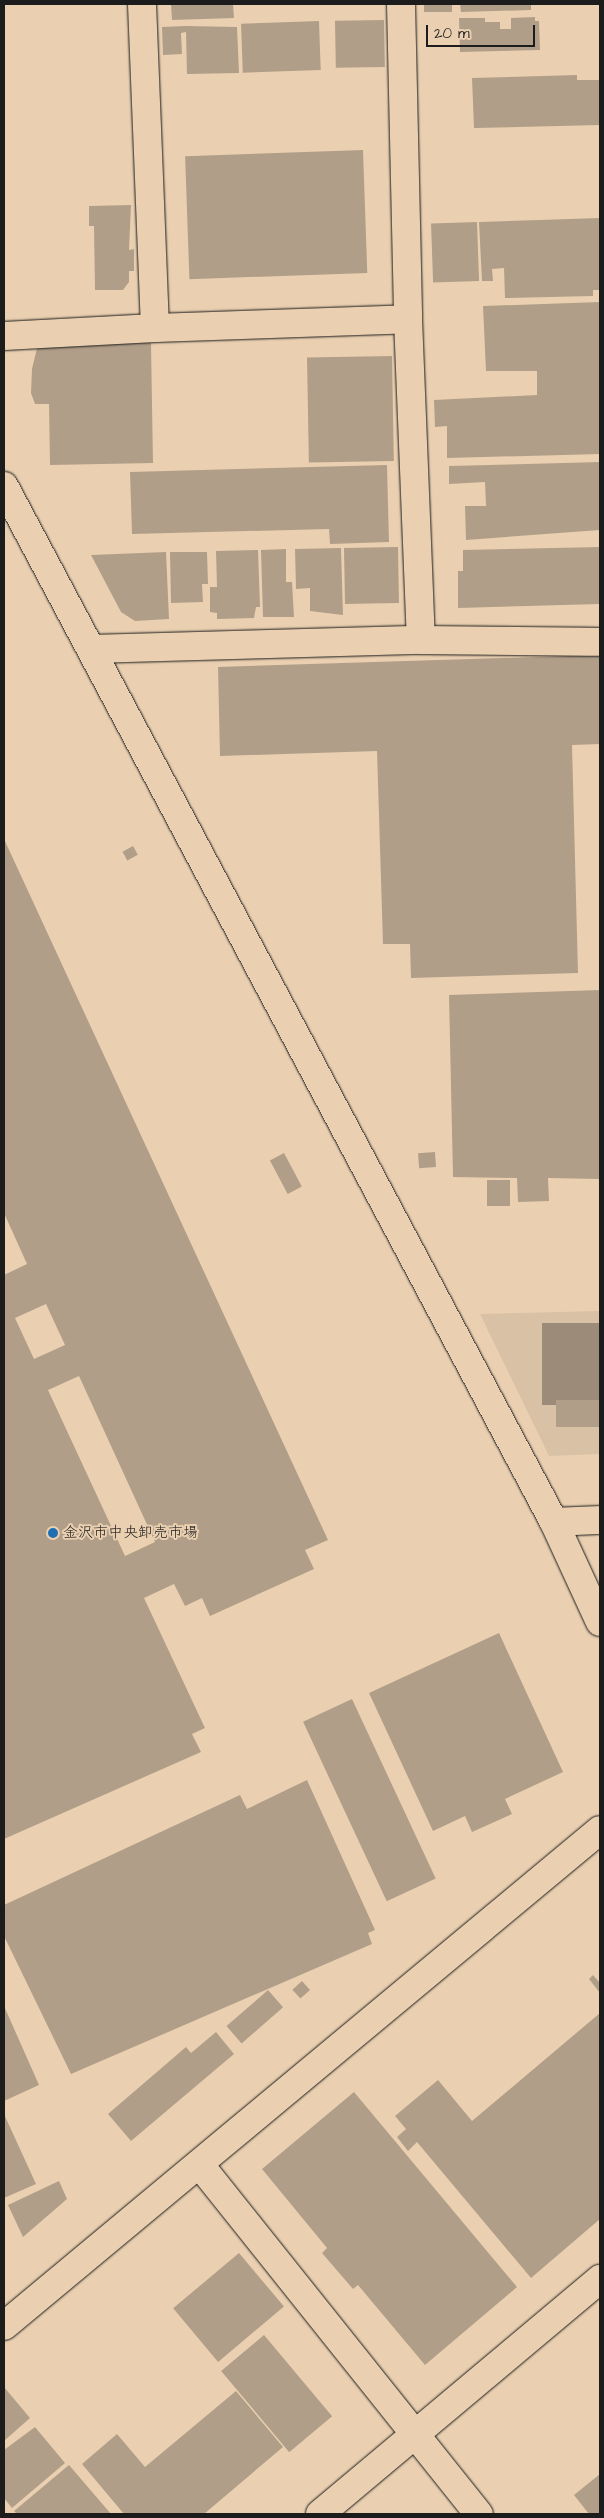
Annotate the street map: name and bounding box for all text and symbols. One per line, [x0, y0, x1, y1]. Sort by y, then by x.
scale bar [429, 15, 538, 47]
text: 20 m [434, 23, 470, 44]
place label: 金沢市中央卸売市場 [63, 1524, 198, 1542]
marker: 金沢市中央卸売市場 [47, 1527, 59, 1539]

